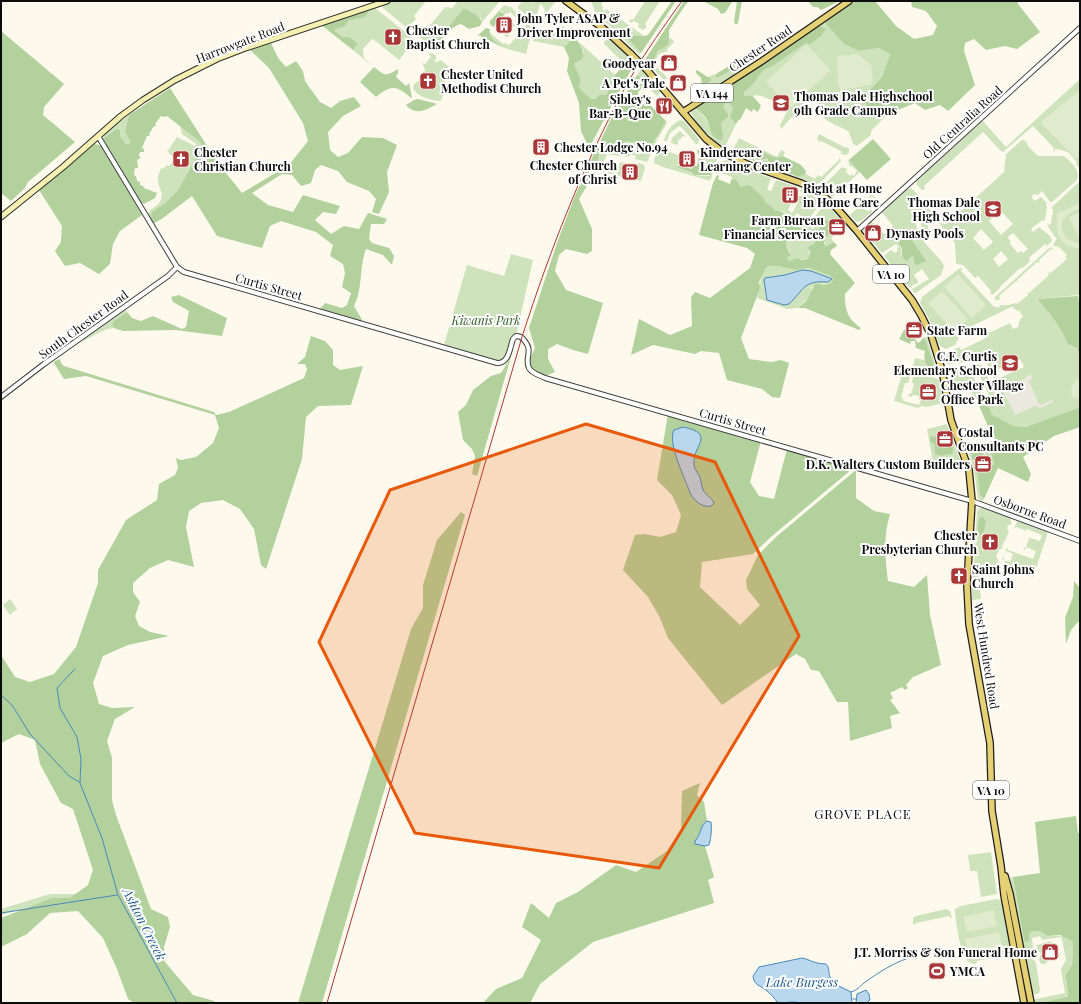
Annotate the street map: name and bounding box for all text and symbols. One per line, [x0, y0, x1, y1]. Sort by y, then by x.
place label: John Tyler ASAP & Driver Improvement [516, 10, 631, 40]
building icon: John Tyler ASAP & Driver Improvement [494, 15, 514, 35]
street label: Harrowgate Road [193, 18, 287, 66]
street label: Chester Road [725, 21, 795, 75]
place label: Chester Baptist Church [406, 22, 490, 52]
church icon: Chester Baptist Church [383, 27, 403, 47]
shop icon: Goodyear [659, 53, 679, 73]
place label: Goodyear [603, 55, 656, 71]
place label: Chester United Methodist Church [441, 66, 542, 96]
church icon: Chester United Methodist Church [418, 71, 438, 91]
shop icon: A Pet’s Tale [668, 73, 688, 93]
place label: A Pet’s Tale [601, 75, 665, 91]
street label: Old Centralia Road [919, 82, 1005, 162]
road number: VA 144 [691, 84, 733, 102]
place label: Thomas Dale Highschool 9th Grade Campus [794, 88, 933, 118]
place label: Sibley's Bar-B-Que [589, 91, 651, 121]
school or university icon: Thomas Dale Highschool 9th Grade Campus [771, 93, 791, 113]
restaurant icon: Sibley's Bar-B-Que [654, 96, 674, 116]
building icon: Chester Lodge No.94 [531, 137, 551, 157]
place label: Chester Lodge No.94 [554, 139, 668, 155]
place label: Chester Christian Church [194, 144, 291, 174]
place label: Kindercare Learning Center [700, 144, 791, 174]
church icon: Chester Christian Church [171, 149, 191, 169]
building icon: Kindercare Learning Center [677, 149, 697, 169]
place label: Chester Church of Christ [530, 157, 618, 187]
building icon: Chester Church of Christ [620, 162, 640, 182]
place label: Right at Home in Home Care [803, 180, 882, 210]
building icon: Right at Home in Home Care [780, 185, 800, 205]
place label: Thomas Dale High School [907, 194, 980, 224]
school or university icon: Thomas Dale High School [983, 199, 1003, 219]
place label: Farm Bureau Financial Services [724, 212, 825, 242]
office icon: Farm Bureau Financial Services [827, 217, 847, 237]
shop icon: Dynasty Pools [863, 223, 883, 243]
place label: Dynasty Pools [886, 225, 964, 241]
road number: VA 10 [873, 265, 909, 283]
street label: Curtis Street [234, 269, 305, 303]
street label: South Chester Road [35, 286, 131, 362]
park label: Kiwanis Park [451, 312, 520, 328]
office icon: State Farm [904, 320, 924, 340]
place label: State Farm [927, 322, 987, 338]
place label: C.E. Curtis Elementary School [893, 348, 997, 378]
school or university icon: C.E. Curtis Elementary School [1000, 353, 1020, 373]
place label: Chester Village Office Park [941, 377, 1024, 407]
office icon: Chester Village Office Park [918, 382, 938, 402]
street label: Curtis Street [698, 404, 769, 438]
place label: Costal Consultants PC [958, 424, 1044, 454]
office icon: Costal Consultants PC [935, 429, 955, 449]
office icon: D.K. Walters Custom Builders [973, 454, 993, 474]
place label: D.K. Walters Custom Builders [806, 456, 970, 472]
street label: Osborne Road [991, 490, 1069, 532]
place label: Chester Presbyterian Church [862, 527, 978, 557]
church icon: Chester Presbyterian Church [980, 532, 1000, 552]
place label: Saint Johns Church [972, 561, 1035, 591]
church icon: Saint Johns Church [949, 566, 969, 586]
street label: West Hundred Road [971, 601, 1003, 710]
road number: VA 10 [973, 781, 1009, 799]
district label: GROVE PLACE [814, 805, 912, 822]
water label: Ashton Creeek [119, 883, 171, 963]
shop icon: J.T. Morriss & Son Funeral Home [1040, 942, 1060, 962]
place label: J.T. Morriss & Son Funeral Home [853, 944, 1037, 960]
sports icon: YMCA [927, 961, 947, 981]
place label: YMCA [949, 963, 986, 979]
water label: Lake Burgess [765, 973, 838, 990]

